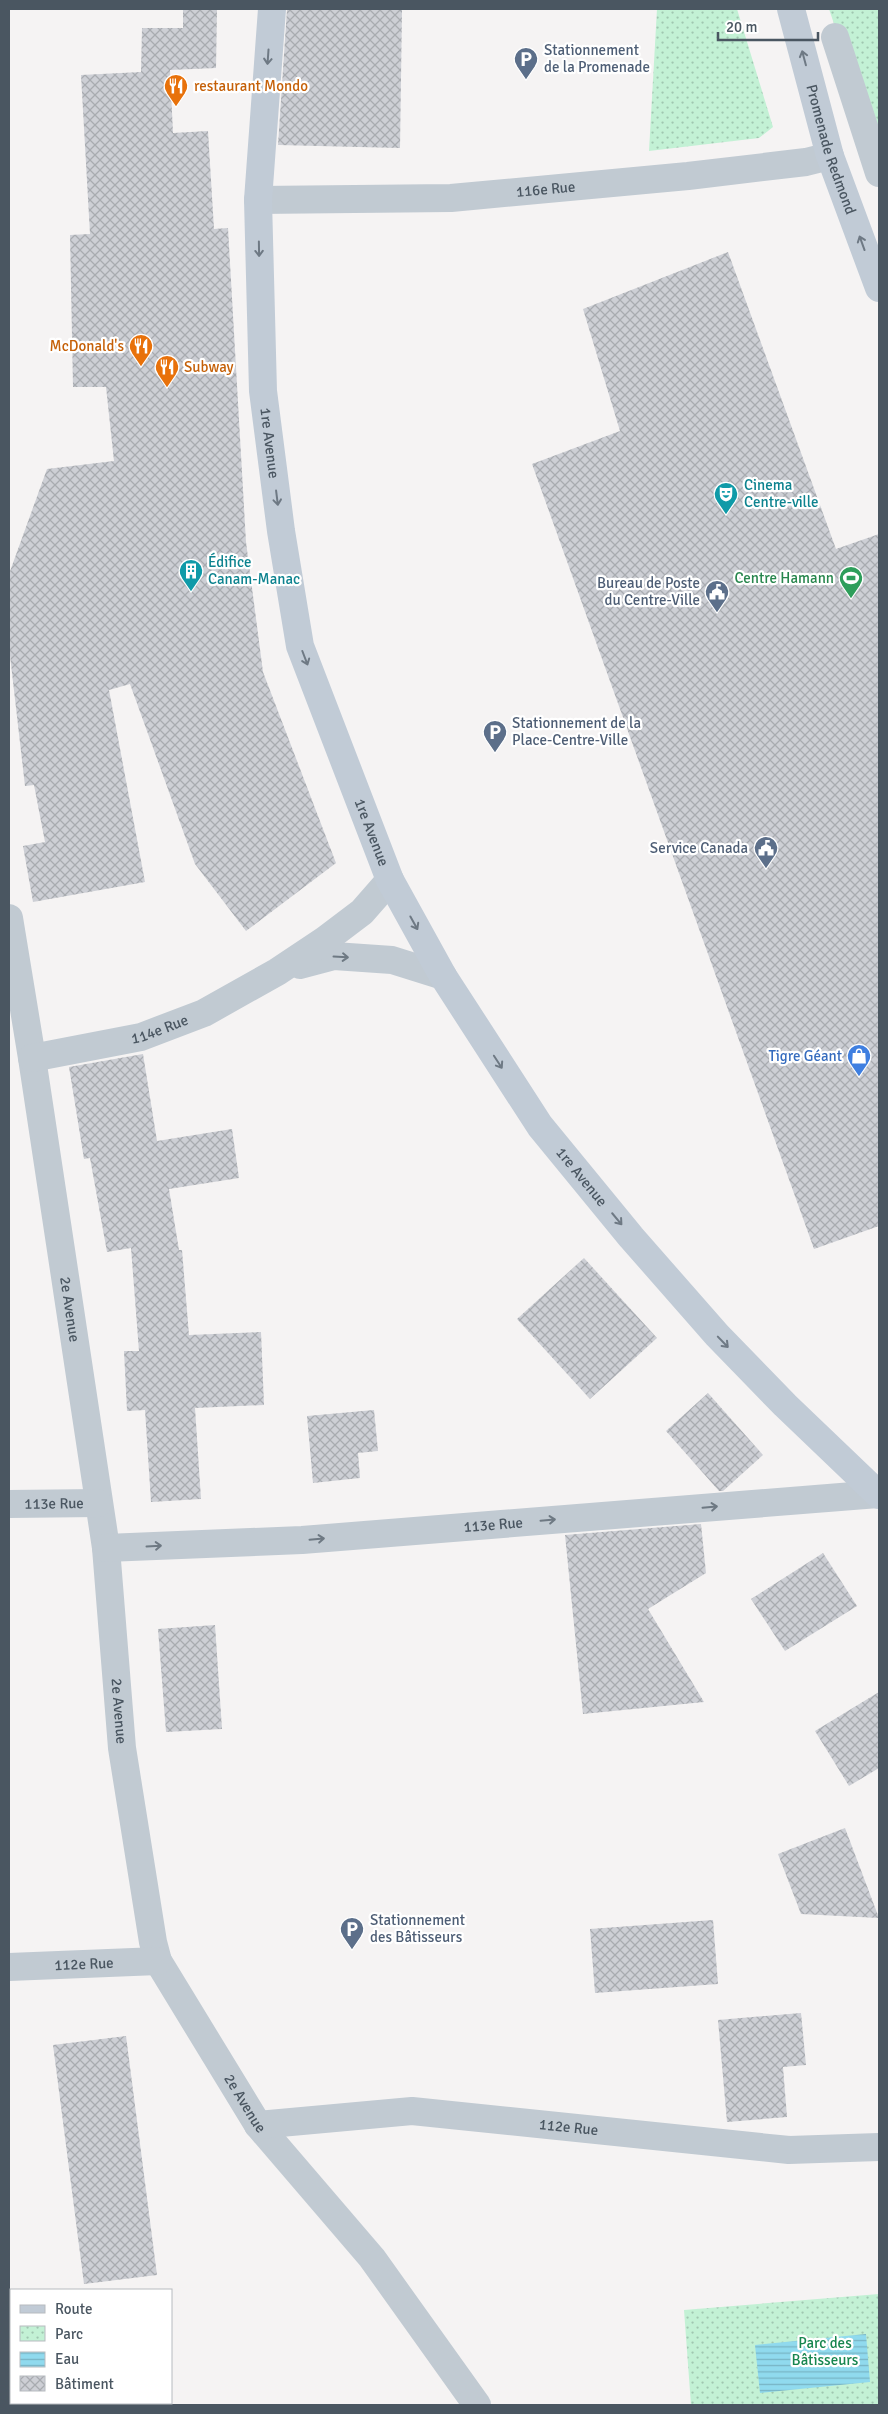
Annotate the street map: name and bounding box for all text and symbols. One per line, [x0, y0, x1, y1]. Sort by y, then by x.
scale bar [718, 10, 818, 42]
text: 20 m [726, 18, 757, 36]
place label: Stationnement de la Promenade [544, 41, 650, 76]
parking icon: Stationnement de la Promenade [513, 46, 539, 80]
one-way arrow [264, 49, 273, 65]
one-way arrow [799, 50, 809, 66]
restaurant icon: restaurant Mondo [163, 73, 189, 107]
place label: restaurant Mondo [194, 77, 308, 95]
street label: Promenade Redmond [802, 82, 860, 217]
street label: 116e Rue [515, 178, 576, 201]
one-way arrow [857, 235, 866, 251]
one-way arrow [255, 241, 264, 257]
restaurant icon: McDonald's [128, 333, 154, 367]
place label: McDonald's [50, 337, 124, 355]
restaurant icon: Subway [154, 354, 180, 388]
place label: Subway [184, 358, 234, 376]
street label: 1re Avenue [256, 407, 283, 479]
place label: Cinema Centre-ville [744, 476, 819, 511]
theatre icon: Cinema Centre-ville [713, 481, 739, 515]
one-way arrow [272, 490, 282, 506]
place label: Édifice Canam-Manac [208, 552, 300, 588]
building icon: Édifice Canam-Manac [178, 558, 204, 592]
sports icon: Centre Hamann [838, 565, 864, 599]
place label: Centre Hamann [734, 569, 834, 587]
place label: Bureau de Poste du Centre-Ville [597, 574, 700, 609]
public building icon: Bureau de Poste du Centre-Ville [704, 579, 730, 613]
one-way arrow [301, 650, 310, 665]
place label: Stationnement de la Place-Centre-Ville [512, 714, 641, 749]
parking icon: Stationnement de la Place-Centre-Ville [482, 719, 508, 753]
street label: 1re Avenue [351, 796, 393, 869]
public building icon: Service Canada [753, 835, 779, 869]
place label: Service Canada [650, 839, 748, 857]
one-way arrow [409, 915, 419, 930]
one-way arrow [333, 952, 349, 961]
street label: 114e Rue [130, 1011, 191, 1048]
shop icon: Tigre Géant [846, 1043, 872, 1077]
place label: Tigre Géant [768, 1047, 842, 1065]
one-way arrow [492, 1055, 503, 1069]
street label: 1re Avenue [552, 1144, 611, 1210]
one-way arrow [611, 1213, 622, 1226]
street label: 2e Avenue [56, 1275, 84, 1343]
one-way arrow [717, 1335, 729, 1348]
street label: 113e Rue [24, 1494, 84, 1513]
one-way arrow [702, 1503, 718, 1512]
street label: 113e Rue [463, 1513, 524, 1536]
one-way arrow [540, 1516, 556, 1525]
one-way arrow [308, 1534, 324, 1543]
one-way arrow [146, 1542, 162, 1551]
street label: 2e Avenue [107, 1677, 131, 1745]
place label: Stationnement des Bâtisseurs [370, 1911, 465, 1946]
parking icon: Stationnement des Bâtisseurs [339, 1916, 365, 1950]
street label: 112e Rue [54, 1954, 114, 1974]
street label: 2e Avenue [220, 2071, 270, 2137]
street label: 112e Rue [538, 2115, 599, 2139]
legend [10, 2289, 172, 2404]
text: Route [55, 2300, 92, 2318]
text: Parc [55, 2325, 83, 2343]
park label: Parc des Bâtisseurs [792, 2334, 859, 2369]
text: Eau [55, 2350, 79, 2368]
text: Bâtiment [55, 2375, 114, 2393]

